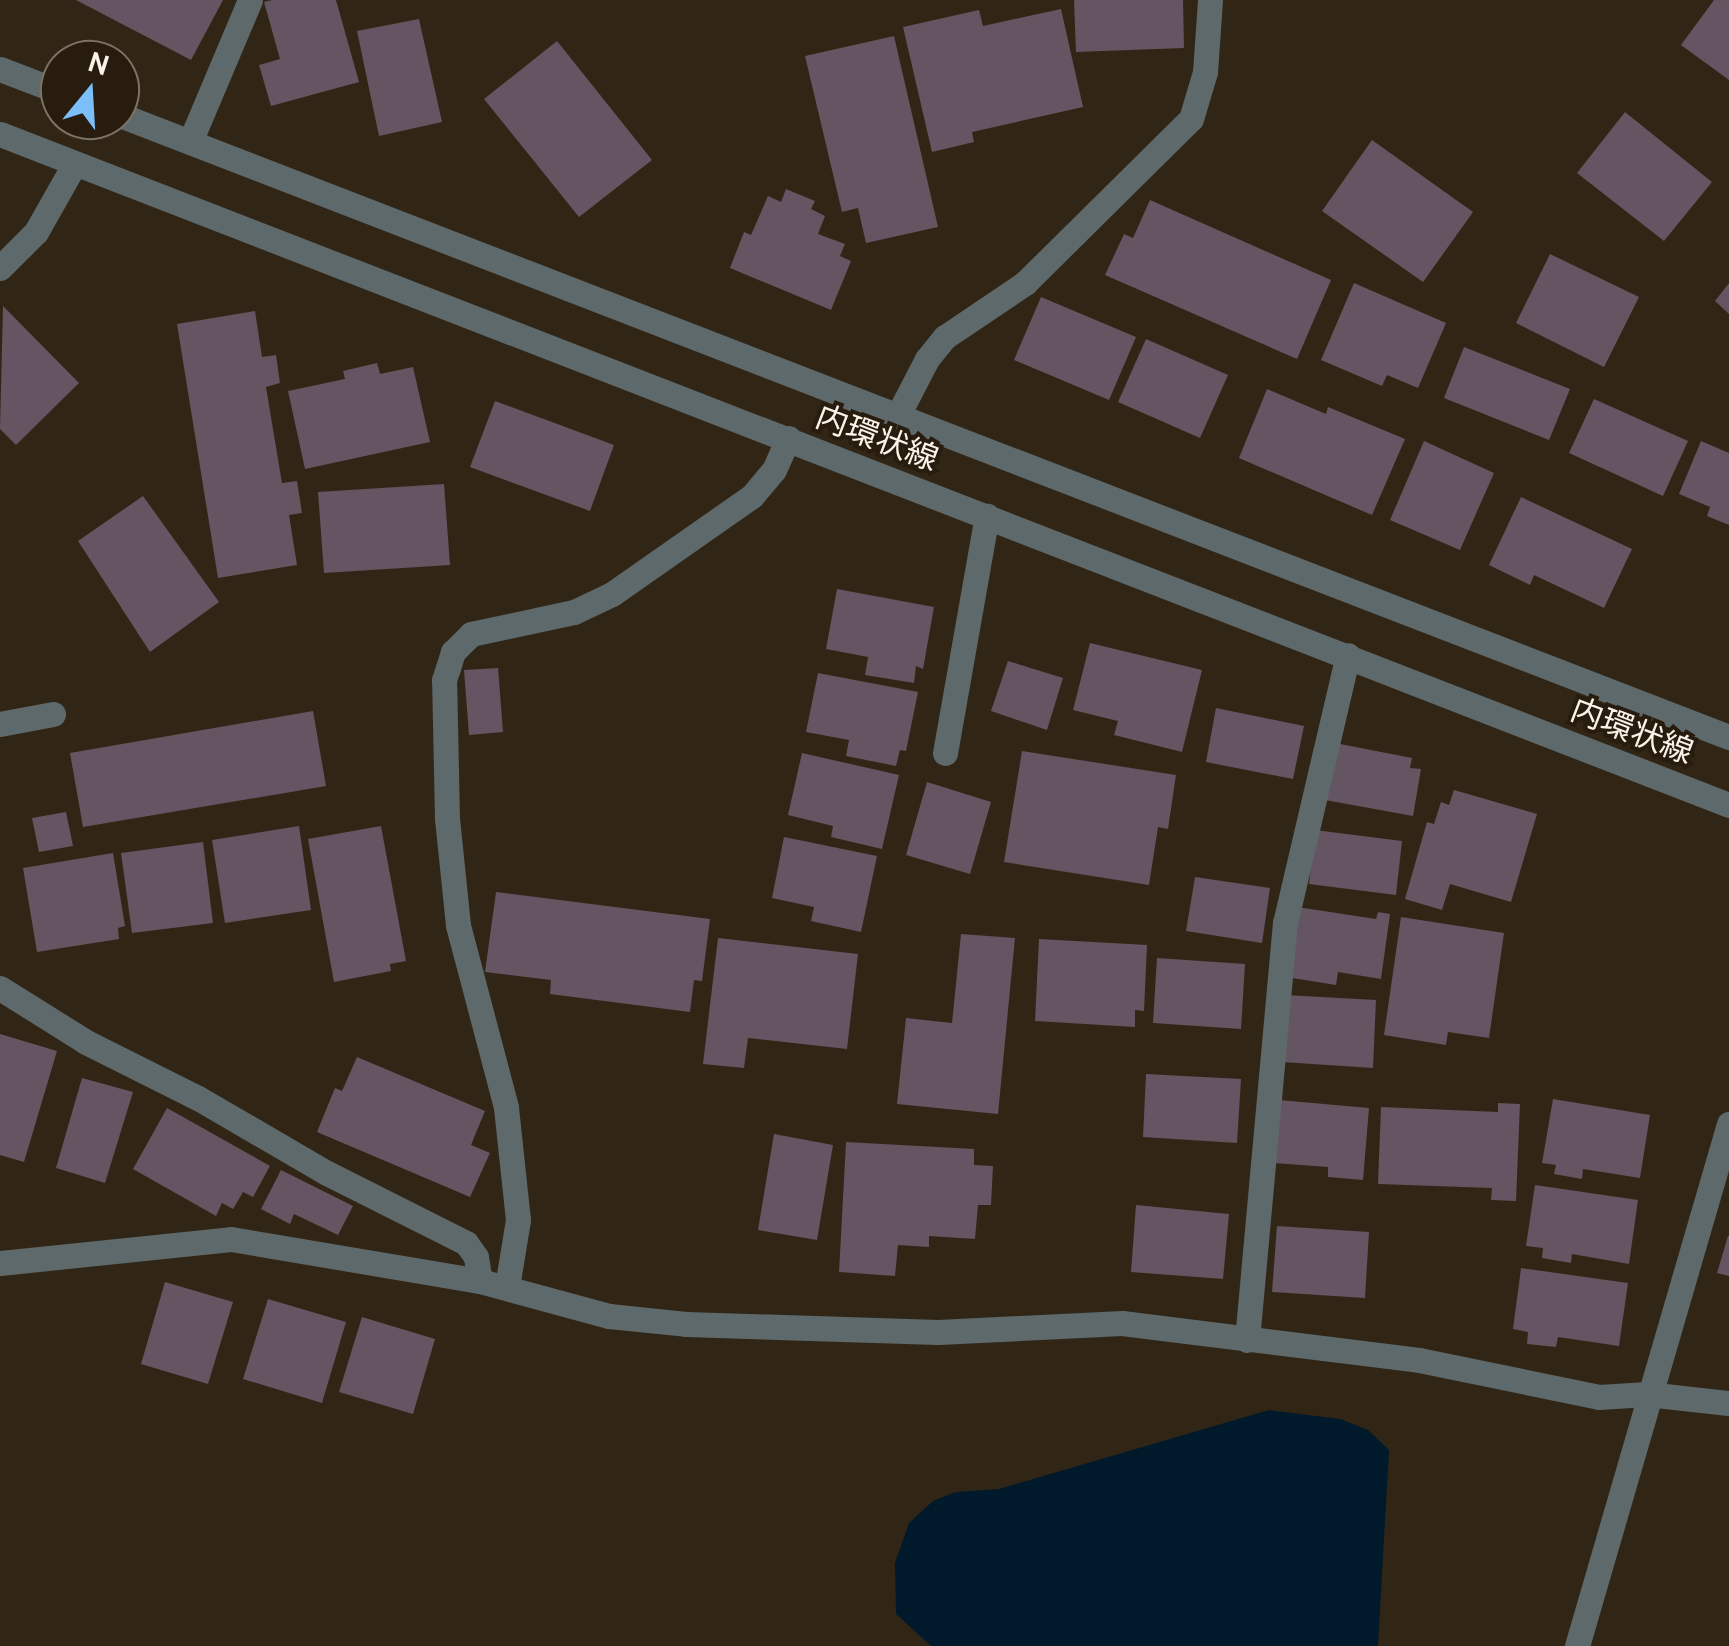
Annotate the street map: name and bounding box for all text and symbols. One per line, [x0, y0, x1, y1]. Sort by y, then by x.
north arrow [40, 40, 140, 140]
text: N [84, 44, 113, 83]
street label: 内環状線 [810, 397, 944, 479]
street label: 内環状線 [1565, 690, 1699, 772]

